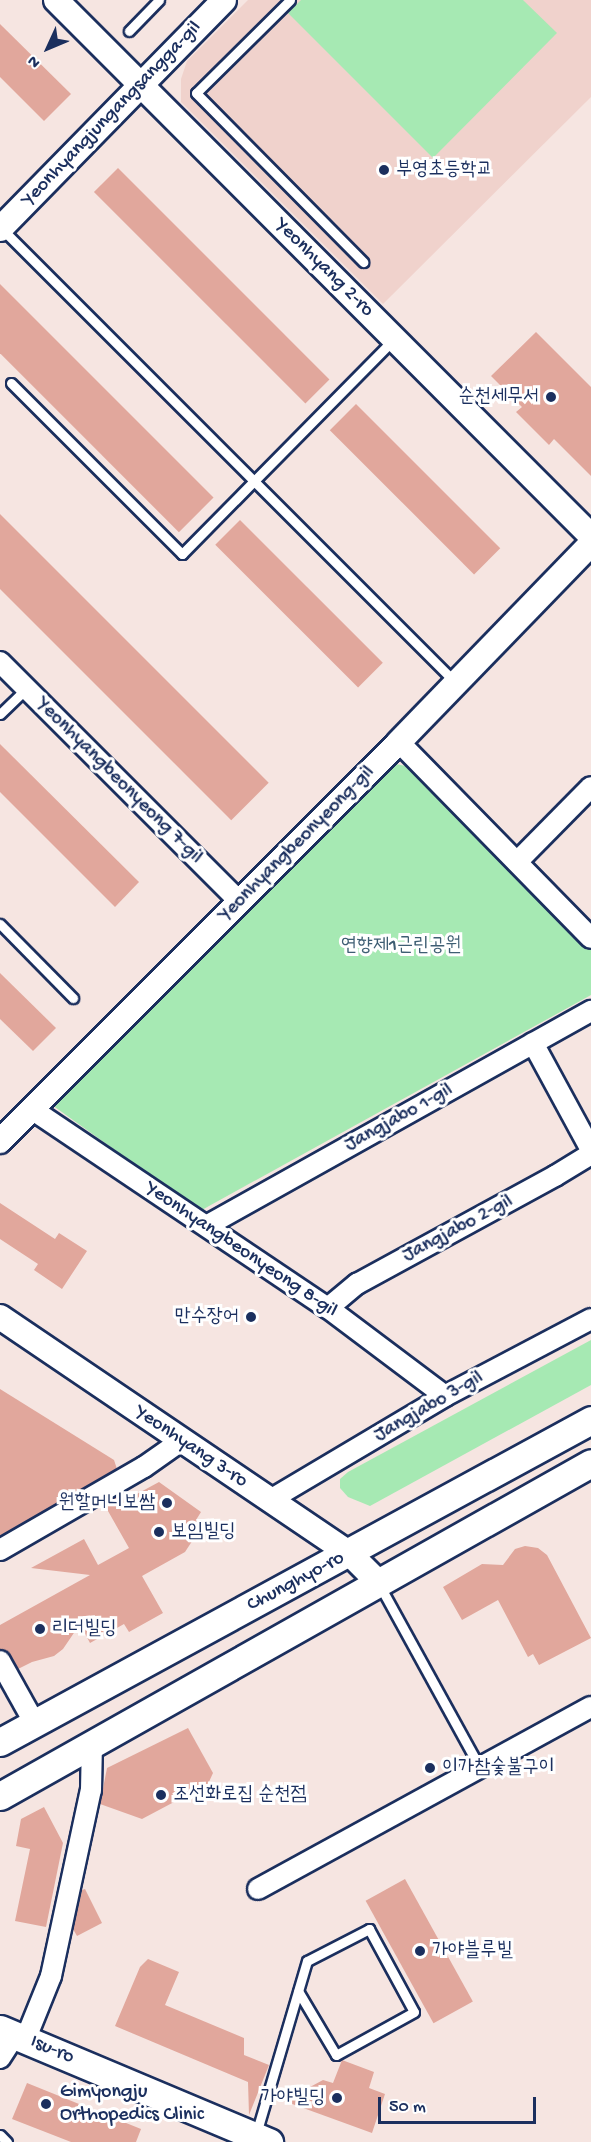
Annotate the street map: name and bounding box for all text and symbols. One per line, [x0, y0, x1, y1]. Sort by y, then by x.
street label: Yeonhyangjungangsangga-gil [17, 16, 207, 212]
north arrow [18, 18, 78, 78]
text: N [24, 50, 45, 71]
place label: 부영초등학교 [396, 158, 493, 182]
marker: 부영초등학교 [377, 163, 391, 177]
street label: Yeonhyang 2-ro [269, 213, 379, 323]
place label: 순천세무서 [459, 385, 539, 409]
marker: 순천세무서 [544, 390, 558, 404]
street label: Yeonhyangbeonyeong 7-gil [31, 693, 207, 869]
street label: Yeonhyangbeonyeong-gil [214, 761, 380, 927]
park label: 연향제1근린공원 [341, 934, 461, 958]
street label: Jangjabo 1-gil [341, 1079, 457, 1157]
street label: Yeonhyangbeonyeong 8-gil [140, 1177, 342, 1323]
street label: Jangjabo 2-gil [399, 1190, 517, 1268]
place label: 만수장어 [175, 1305, 239, 1329]
marker: 만수장어 [244, 1310, 258, 1324]
street label: Jangjabo 3-gil [370, 1366, 488, 1448]
street label: Yeonhyang 3-ro [130, 1400, 252, 1494]
place label: 원할머니보쌈 [58, 1491, 155, 1515]
marker: 원할머니보쌈 [160, 1496, 174, 1510]
place label: 보임빌딩 [171, 1520, 235, 1544]
marker: 보임빌딩 [152, 1525, 166, 1539]
street label: Chunghyo-ro [243, 1546, 349, 1618]
place label: 리더빌딩 [52, 1617, 116, 1641]
marker: 리더빌딩 [33, 1622, 47, 1636]
place label: 이가참숯불구이 [442, 1756, 555, 1780]
marker: 이가참숯불구이 [423, 1761, 437, 1775]
place label: 조선화로집 순천점 [173, 1783, 306, 1807]
marker: 조선화로집 순천점 [154, 1788, 168, 1802]
place label: 가야블루빌 [432, 1939, 512, 1963]
marker: 가야블루빌 [413, 1944, 427, 1958]
street label: Isu-ro [26, 2030, 78, 2070]
place label: Gimyongju Orthopedics Clinic [60, 2080, 204, 2127]
scale bar [381, 2085, 538, 2123]
place label: 가야빌딩 [261, 2086, 325, 2110]
marker: 가야빌딩 [330, 2091, 344, 2105]
marker: Gimyongju Orthopedics Clinic [37, 2095, 55, 2113]
text: 50 m [389, 2097, 426, 2118]

